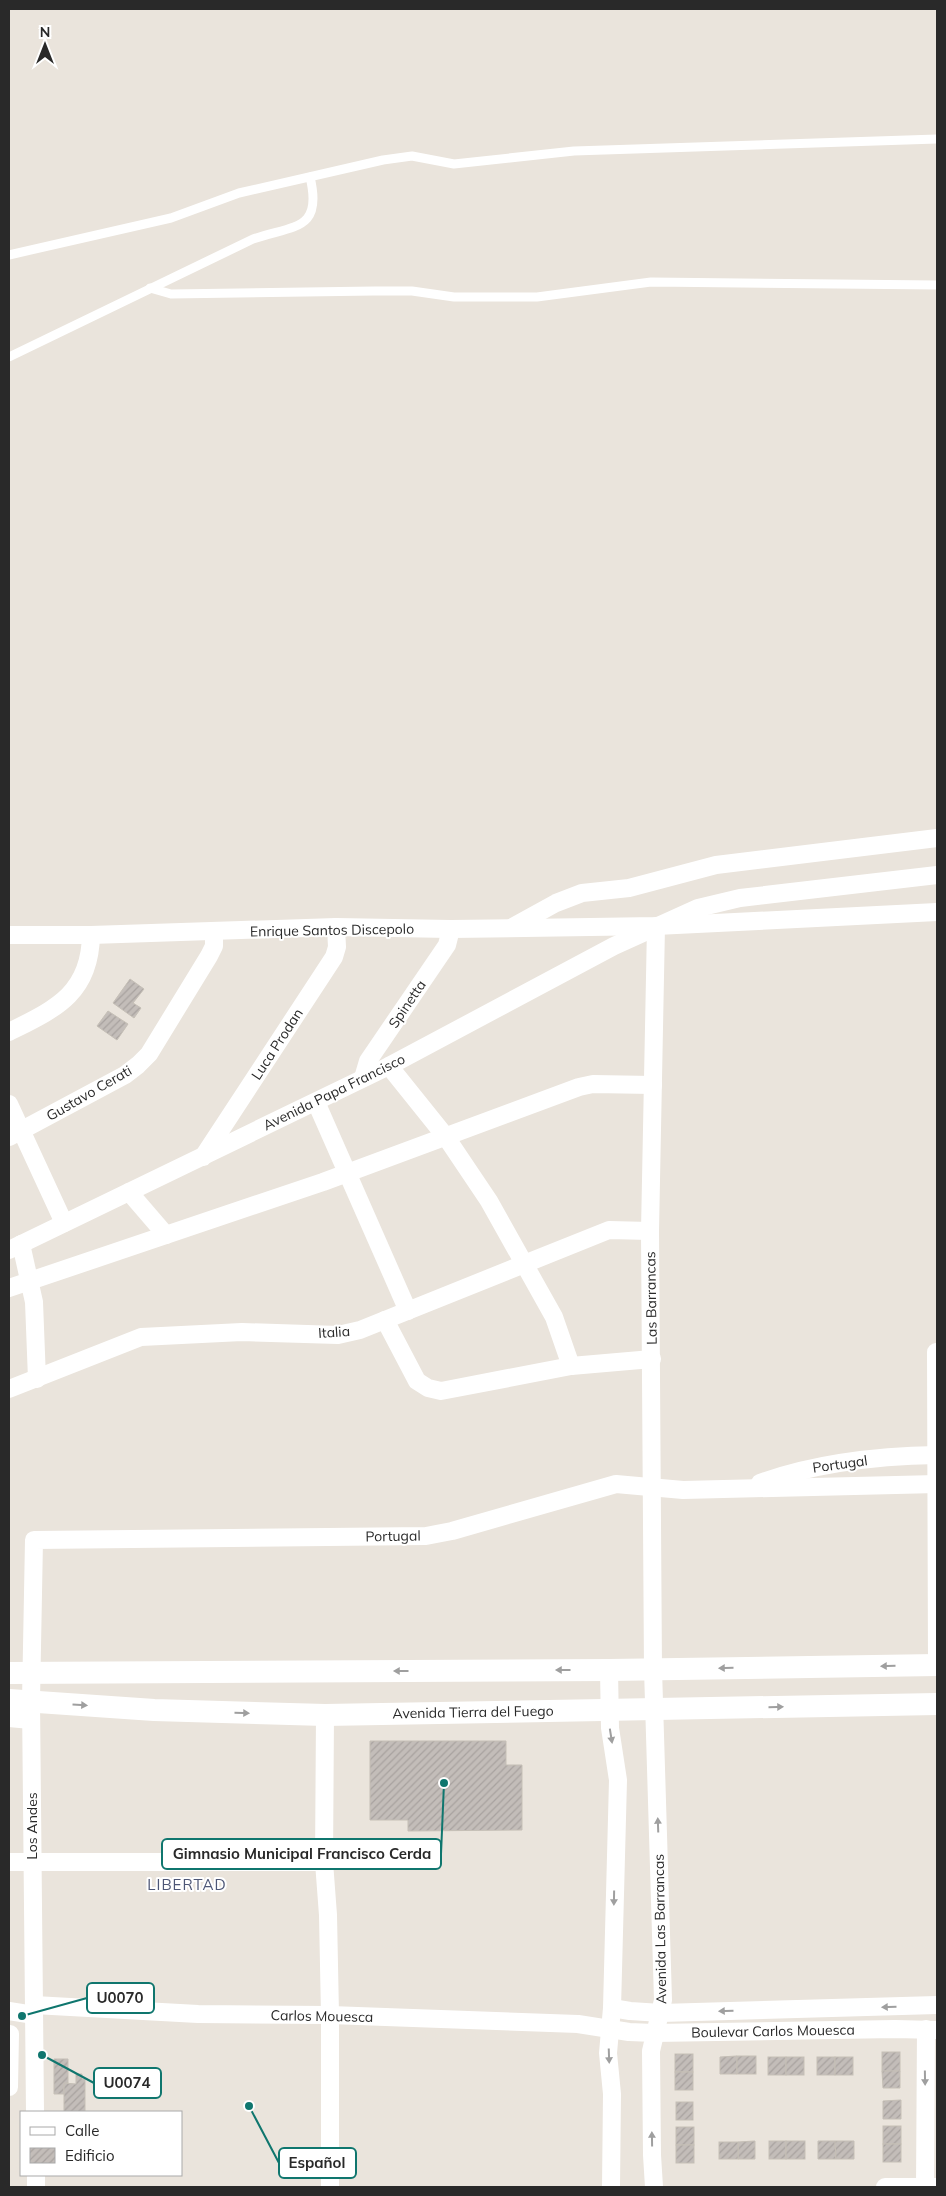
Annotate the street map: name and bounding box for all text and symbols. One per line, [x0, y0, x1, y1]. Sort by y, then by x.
north arrow [20, 20, 70, 70]
text: N [40, 23, 50, 41]
street label: Enrique Santos Discepolo [250, 920, 414, 940]
street label: Spinetta [384, 976, 430, 1032]
street label: Luca Prodan [247, 1005, 307, 1083]
street label: Avenida Papa Francisco [260, 1050, 408, 1134]
street label: Gustavo Cerati [43, 1061, 135, 1125]
street label: Las Barrancas [641, 1251, 661, 1345]
street label: Italia [317, 1322, 351, 1342]
street label: Portugal [811, 1451, 869, 1477]
street label: Portugal [365, 1527, 421, 1545]
one-way arrow [880, 1662, 896, 1670]
one-way arrow [718, 1664, 734, 1672]
one-way arrow [555, 1666, 571, 1674]
one-way arrow [393, 1667, 409, 1675]
one-way arrow [72, 1702, 88, 1710]
street label: Avenida Tierra del Fuego [392, 1702, 554, 1722]
one-way arrow [768, 1703, 784, 1711]
one-way arrow [234, 1709, 250, 1717]
one-way arrow [608, 1729, 616, 1745]
street label: Los Andes [23, 1792, 41, 1860]
one-way arrow [654, 1816, 662, 1832]
callout: Gimnasio Municipal Francisco Cerda [162, 1839, 441, 1869]
text: Gimnasio Municipal Francisco Cerda [173, 1844, 431, 1863]
street label: Avenida Las Barrancas [650, 1854, 670, 2004]
district label: LIBERTAD [147, 1875, 227, 1894]
one-way arrow [610, 1891, 618, 1907]
callout: U0070 [87, 1983, 154, 2013]
text: U0070 [96, 1988, 144, 2007]
one-way arrow [880, 2003, 896, 2011]
street label: Carlos Mouesca [271, 2006, 373, 2026]
one-way arrow [718, 2007, 734, 2015]
street label: Boulevar Carlos Mouesca [691, 2021, 855, 2041]
one-way arrow [605, 2048, 613, 2064]
callout: U0074 [94, 2068, 161, 2098]
one-way arrow [921, 2070, 929, 2086]
text: U0074 [103, 2073, 151, 2092]
legend [20, 2111, 182, 2176]
text: Calle [65, 2121, 99, 2140]
one-way arrow [647, 2130, 655, 2146]
text: Edificio [65, 2146, 115, 2165]
callout: Español [279, 2148, 356, 2178]
text: Español [289, 2153, 345, 2172]

